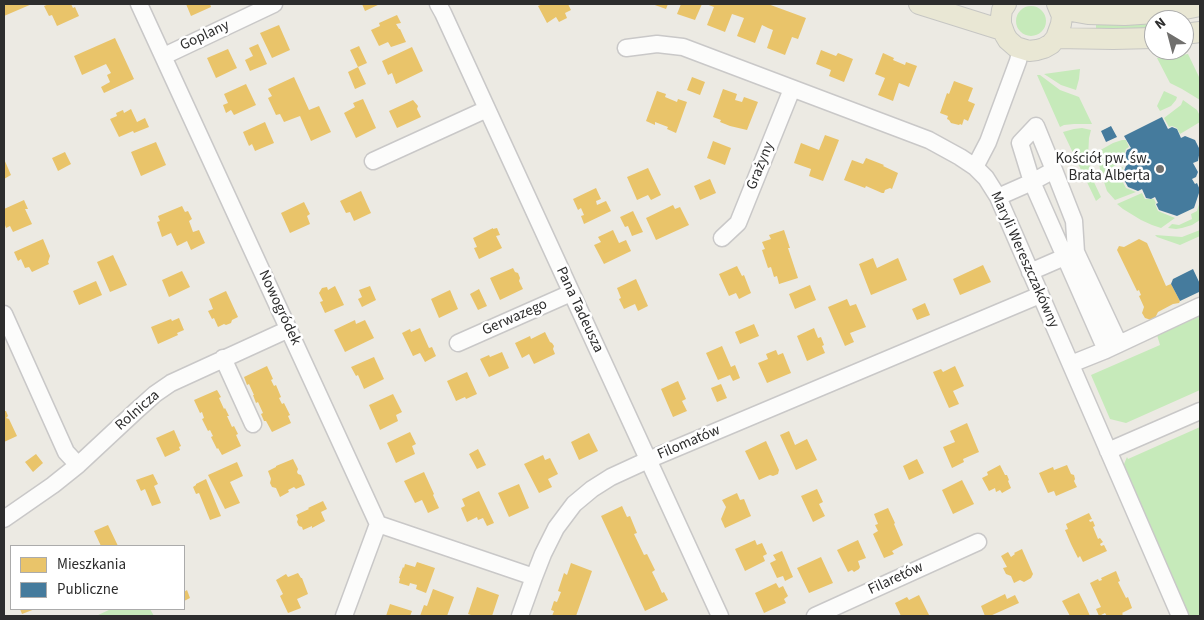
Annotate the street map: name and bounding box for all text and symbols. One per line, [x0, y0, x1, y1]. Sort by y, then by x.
north arrow [1144, 10, 1194, 60]
text: N [1151, 13, 1170, 35]
street label: Goplany [177, 17, 233, 55]
street label: Grażyny [743, 139, 779, 193]
place label: Kościół pw. św. Brata Alberta [1056, 151, 1150, 186]
marker: Kościół pw. św. Brata Alberta [1154, 163, 1166, 175]
street label: Maryli Wereszczakówny [986, 189, 1062, 331]
street label: Pana Tadeusza [551, 264, 607, 356]
street label: Nowogródek [254, 268, 304, 348]
street label: Gerwazego [480, 296, 550, 340]
street label: Rolnicza [112, 387, 164, 435]
street label: Filomatów [655, 422, 723, 464]
legend [10, 545, 185, 610]
text: Mieszkania [57, 554, 126, 575]
street label: Filaretów [866, 558, 926, 600]
text: Publiczne [57, 579, 118, 600]

